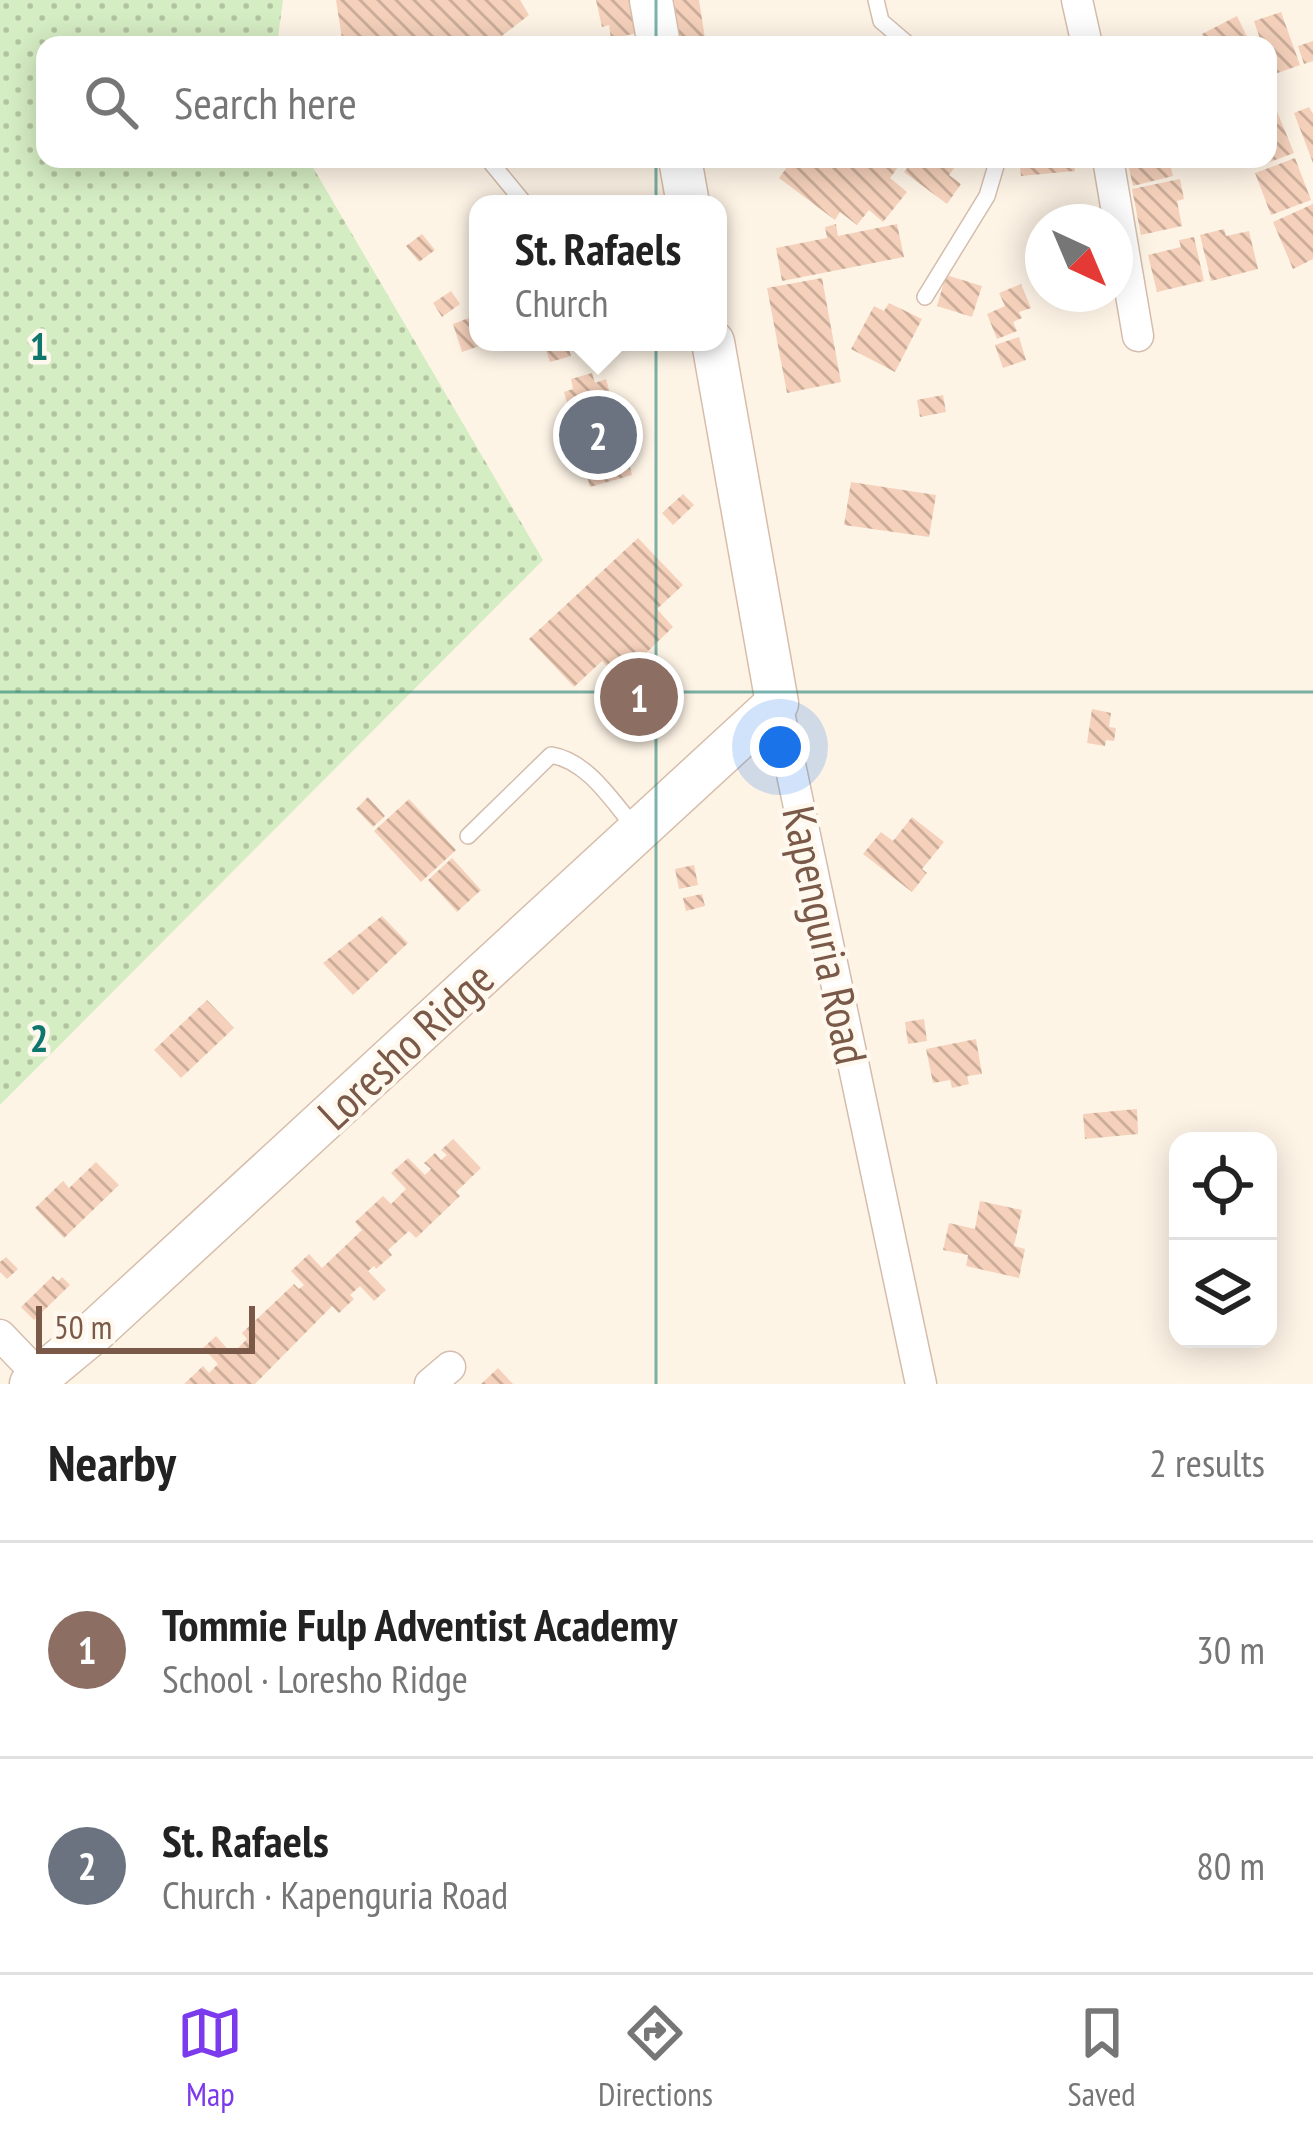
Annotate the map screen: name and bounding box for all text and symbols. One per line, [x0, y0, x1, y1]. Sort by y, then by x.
search box [36, 36, 1277, 168]
icon: search [78, 69, 144, 135]
text: Search here [174, 73, 357, 131]
popup [469, 195, 727, 351]
north arrow [1025, 204, 1133, 312]
text: St. Rafaels [515, 219, 681, 277]
text: Church [515, 277, 608, 328]
text: 1 [30, 320, 48, 371]
pin: 2 [559, 390, 637, 480]
pin: 1 [600, 652, 678, 742]
your location [750, 717, 810, 777]
street label: Kapenguria Road [770, 801, 882, 1069]
street label: Loresho Ridge [305, 949, 505, 1141]
text: 2 [30, 1012, 48, 1063]
map controls [1169, 1132, 1277, 1348]
button: locate [1169, 1132, 1277, 1240]
button: layers [1169, 1240, 1277, 1348]
scale bar [36, 1300, 255, 1353]
text: 50 m [54, 1305, 112, 1348]
text: Nearby [48, 1429, 176, 1495]
text: 2 results [1149, 1437, 1265, 1488]
text: Tommie Fulp Adventist Academy [162, 1595, 677, 1653]
text: 1 [78, 1624, 96, 1675]
text: 30 m [1196, 1624, 1265, 1675]
text: School · Loresho Ridge [162, 1653, 468, 1704]
text: St. Rafaels [162, 1811, 329, 1869]
text: 2 [78, 1840, 96, 1891]
text: 80 m [1196, 1840, 1265, 1891]
text: Church · Kapenguria Road [162, 1869, 508, 1920]
tab: Map [177, 2000, 243, 2115]
tab: Directions [598, 2000, 713, 2115]
tab: Saved [1068, 2000, 1136, 2115]

